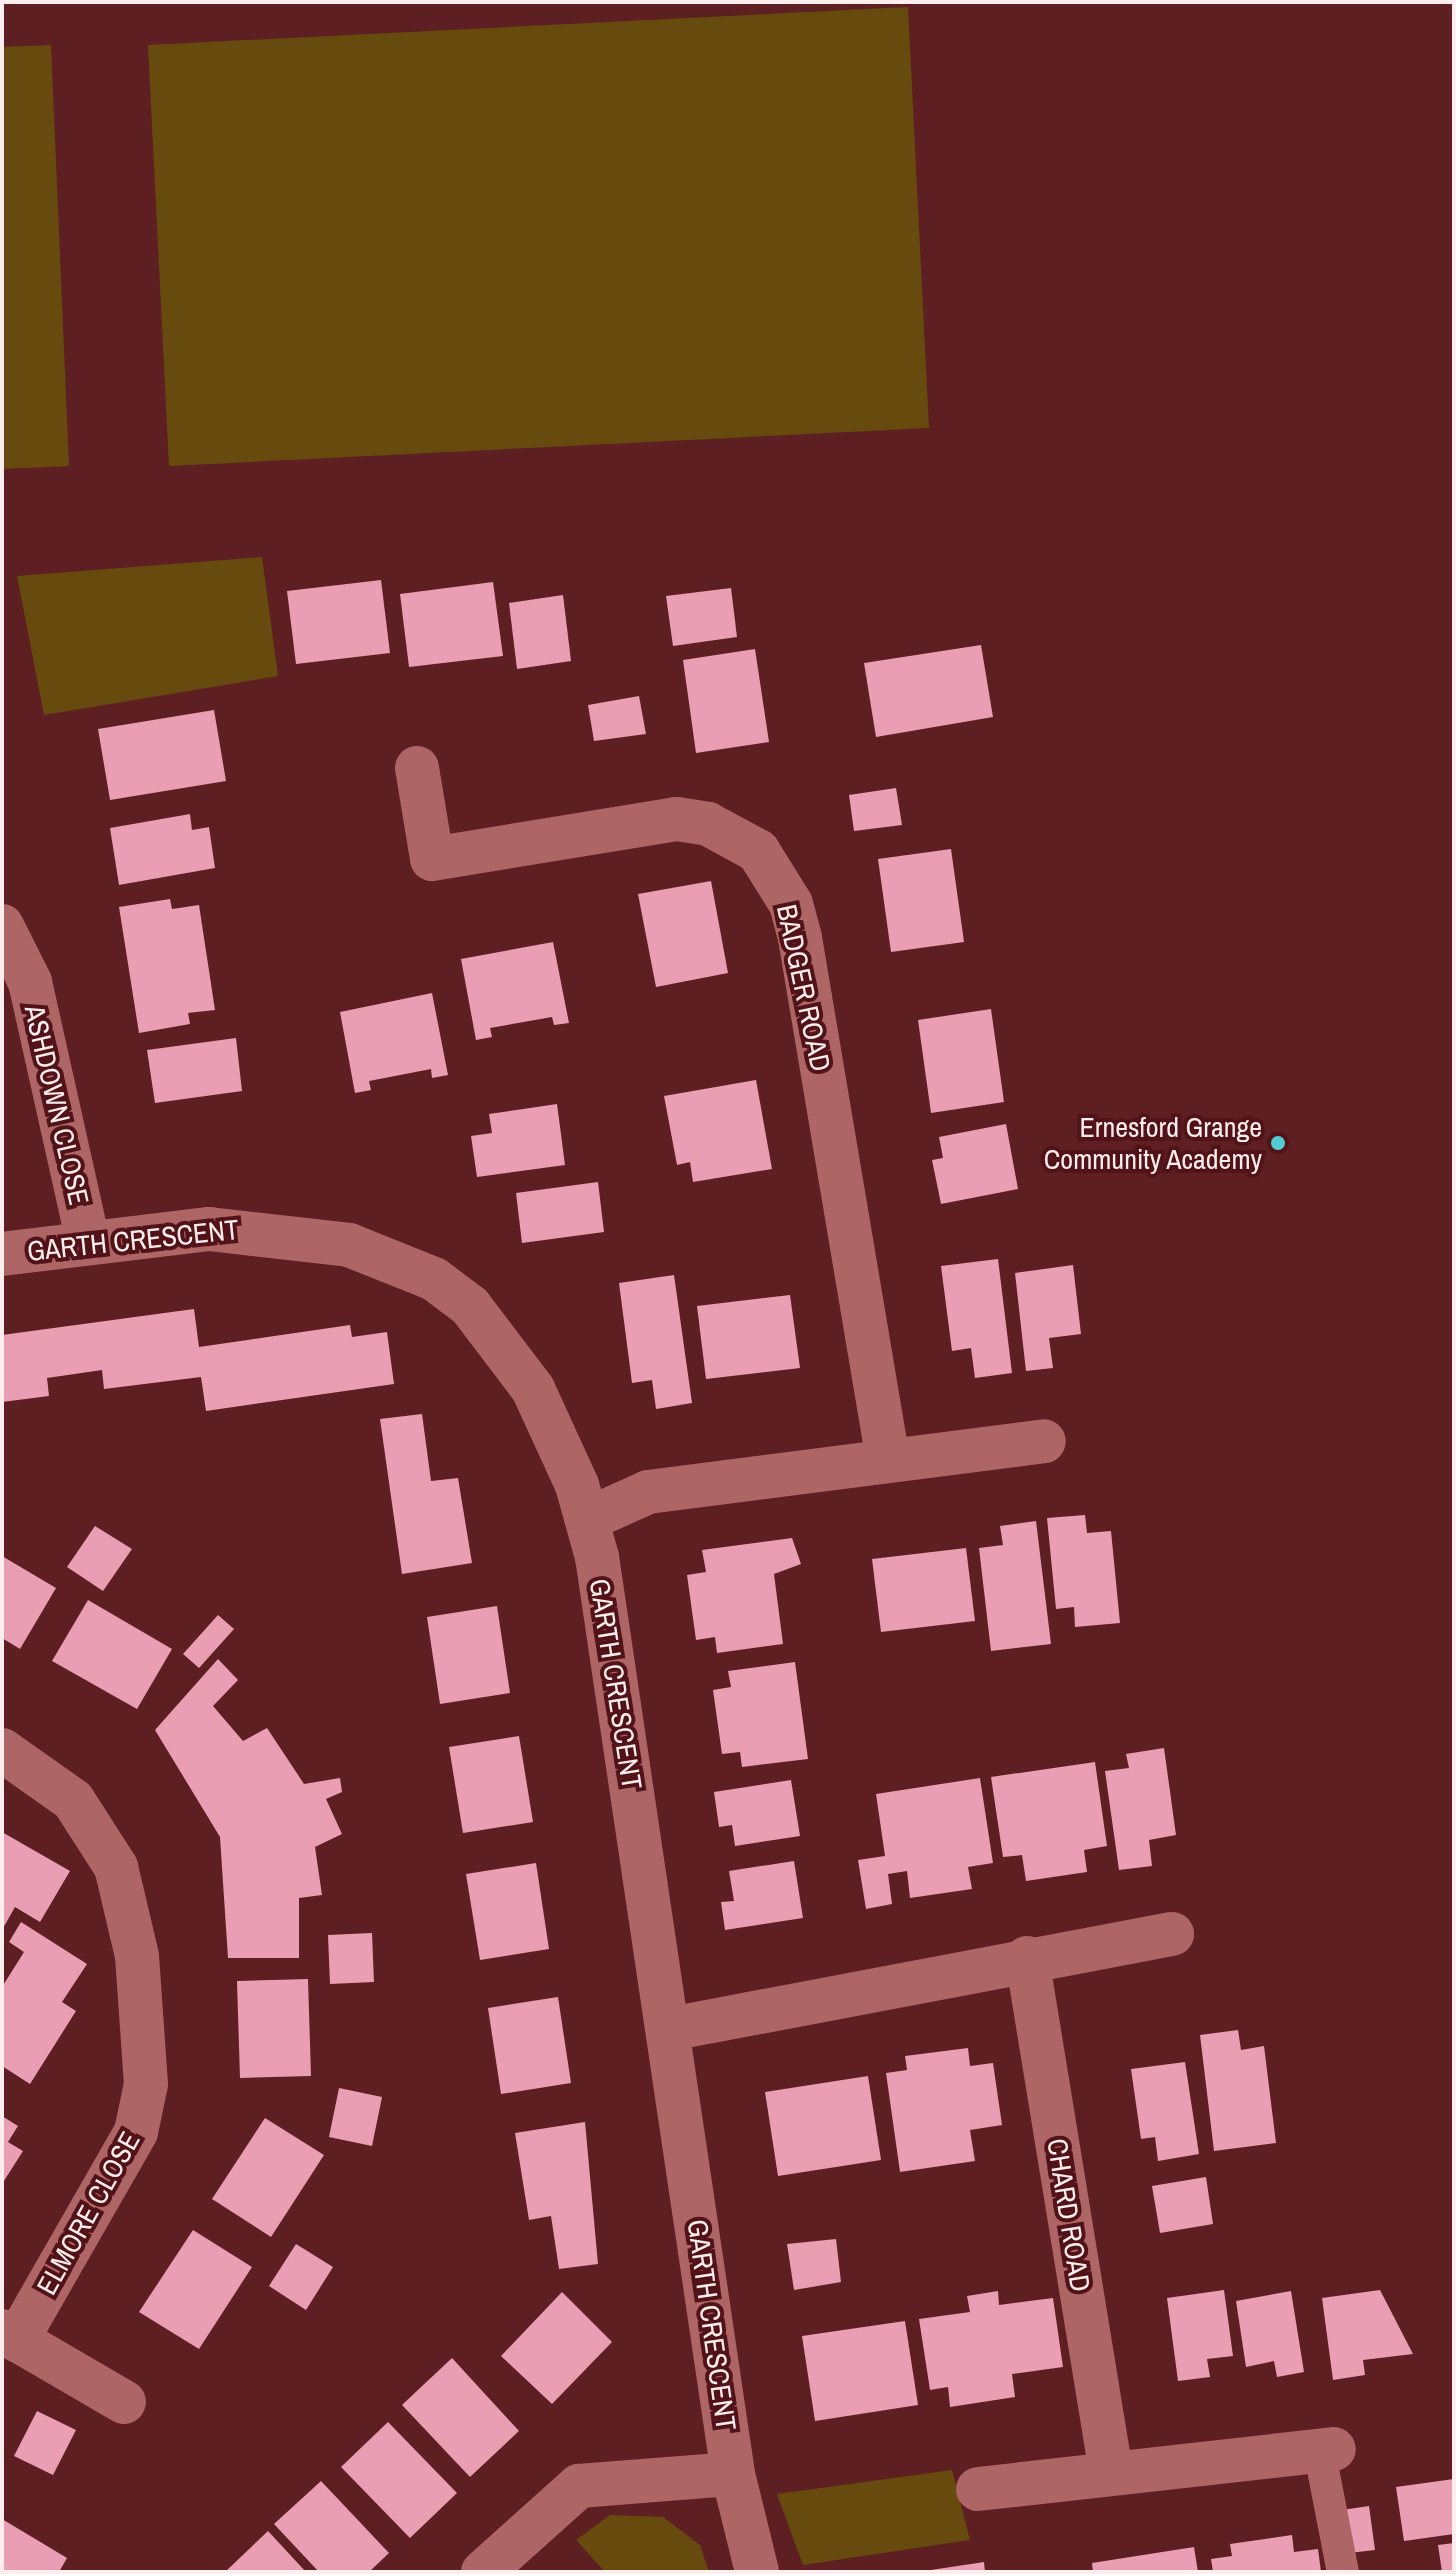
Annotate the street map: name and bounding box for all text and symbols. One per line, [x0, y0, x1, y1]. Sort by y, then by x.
street label: BADGER ROAD [770, 902, 838, 1074]
street label: ASHDOWN CLOSE [18, 1002, 96, 1208]
place label: Ernesford Grange Community Academy [1043, 1110, 1262, 1176]
marker: Ernesford Grange Community Academy [1269, 1134, 1287, 1152]
street label: GARTH CRESCENT [26, 1212, 240, 1268]
street label: GARTH CRESCENT [583, 1576, 649, 1792]
street label: ELMORE CLOSE [29, 2126, 147, 2300]
street label: CHARD ROAD [1040, 2136, 1098, 2294]
street label: GARTH CRESCENT [681, 2217, 743, 2433]

